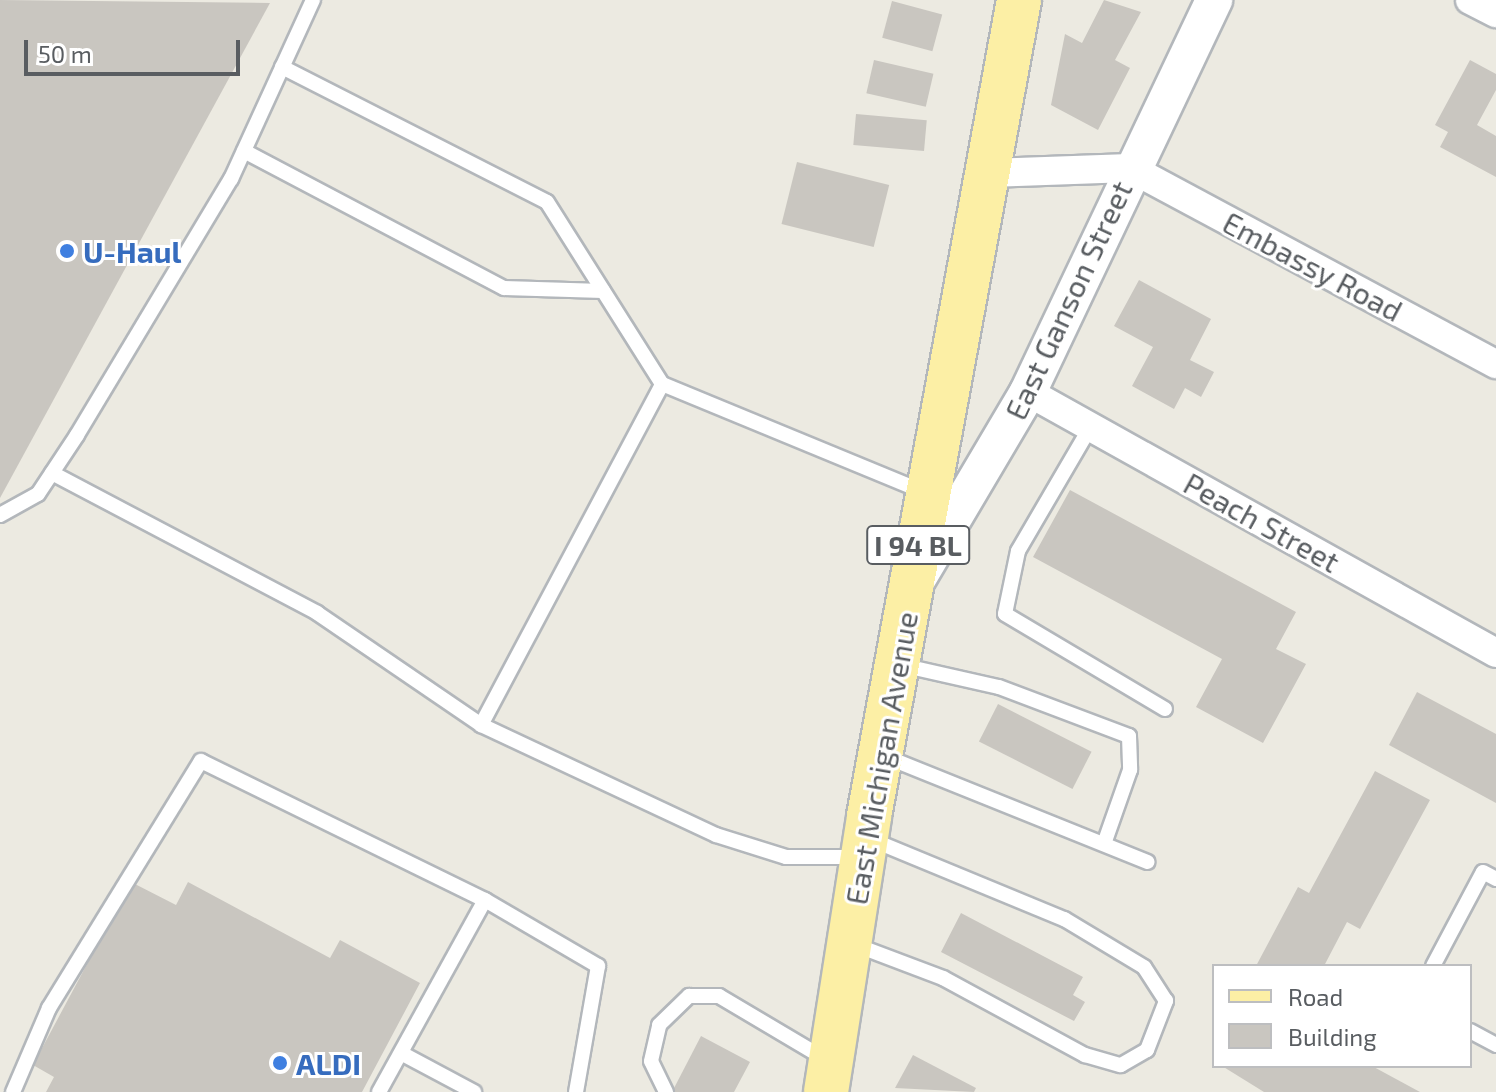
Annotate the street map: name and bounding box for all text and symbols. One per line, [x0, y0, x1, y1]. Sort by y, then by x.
scale bar [28, 24, 244, 74]
text: 50 m [38, 39, 92, 68]
street label: East Ganson Street [997, 175, 1139, 425]
street label: Embassy Road [1217, 203, 1409, 329]
place label: U-Haul [83, 233, 181, 269]
marker: U-Haul [58, 242, 76, 260]
street label: Peach Street [1178, 465, 1346, 579]
road number: I 94 BL [866, 521, 970, 569]
street label: East Michigan Avenue [837, 608, 925, 908]
legend [1212, 964, 1472, 1068]
text: Road [1288, 982, 1343, 1011]
text: Building [1288, 1022, 1377, 1051]
place label: ALDI [296, 1045, 361, 1081]
marker: ALDI [271, 1054, 289, 1072]

